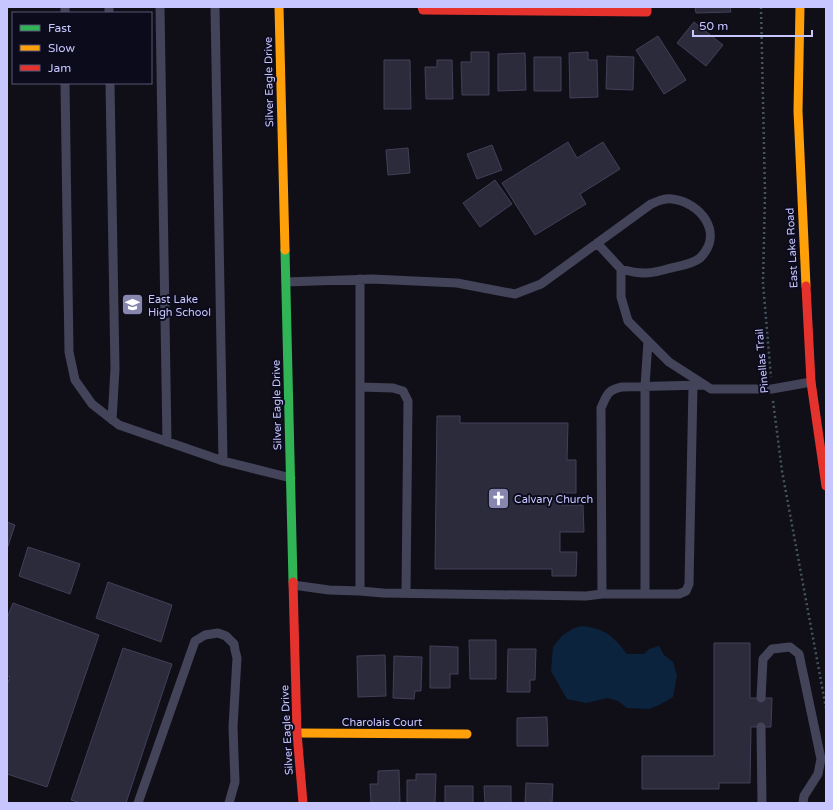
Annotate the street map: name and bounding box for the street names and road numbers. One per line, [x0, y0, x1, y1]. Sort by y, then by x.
street label: Silver Eagle Drive [262, 37, 276, 127]
street label: East Lake Road [783, 207, 801, 289]
street label: Pinellas Trail [753, 328, 771, 394]
street label: Silver Eagle Drive [270, 360, 284, 450]
street label: Silver Eagle Drive [278, 685, 296, 775]
street label: Charolais Court [342, 716, 422, 729]

